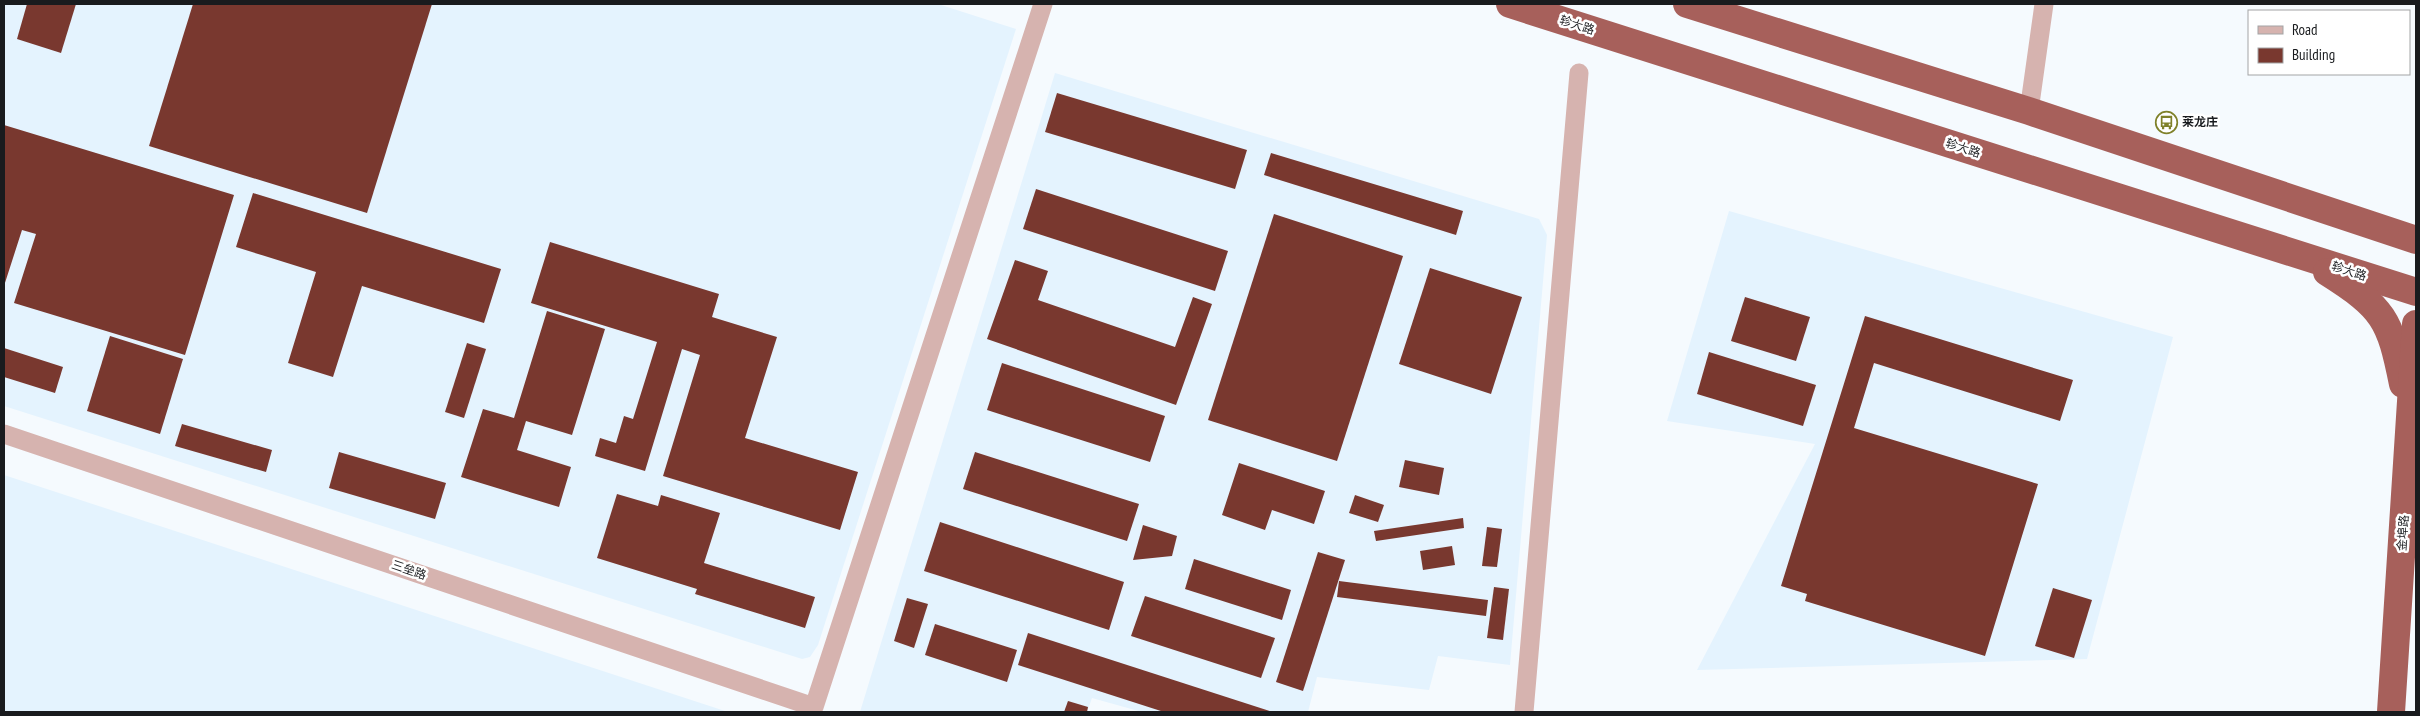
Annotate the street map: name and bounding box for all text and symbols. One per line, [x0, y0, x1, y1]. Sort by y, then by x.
legend [2248, 10, 2410, 75]
street label: 轸大路 [1558, 12, 1597, 37]
text: Road [2292, 20, 2318, 39]
text: Building [2292, 45, 2335, 64]
bus stop icon: 莱龙庄 [2154, 110, 2178, 134]
place label: 莱龙庄 [2182, 114, 2218, 129]
street label: 轸大路 [1944, 135, 1983, 160]
street label: 轸大路 [2330, 258, 2369, 283]
street label: 金埠路 [2394, 514, 2411, 551]
street label: 三垒路 [390, 557, 429, 582]

